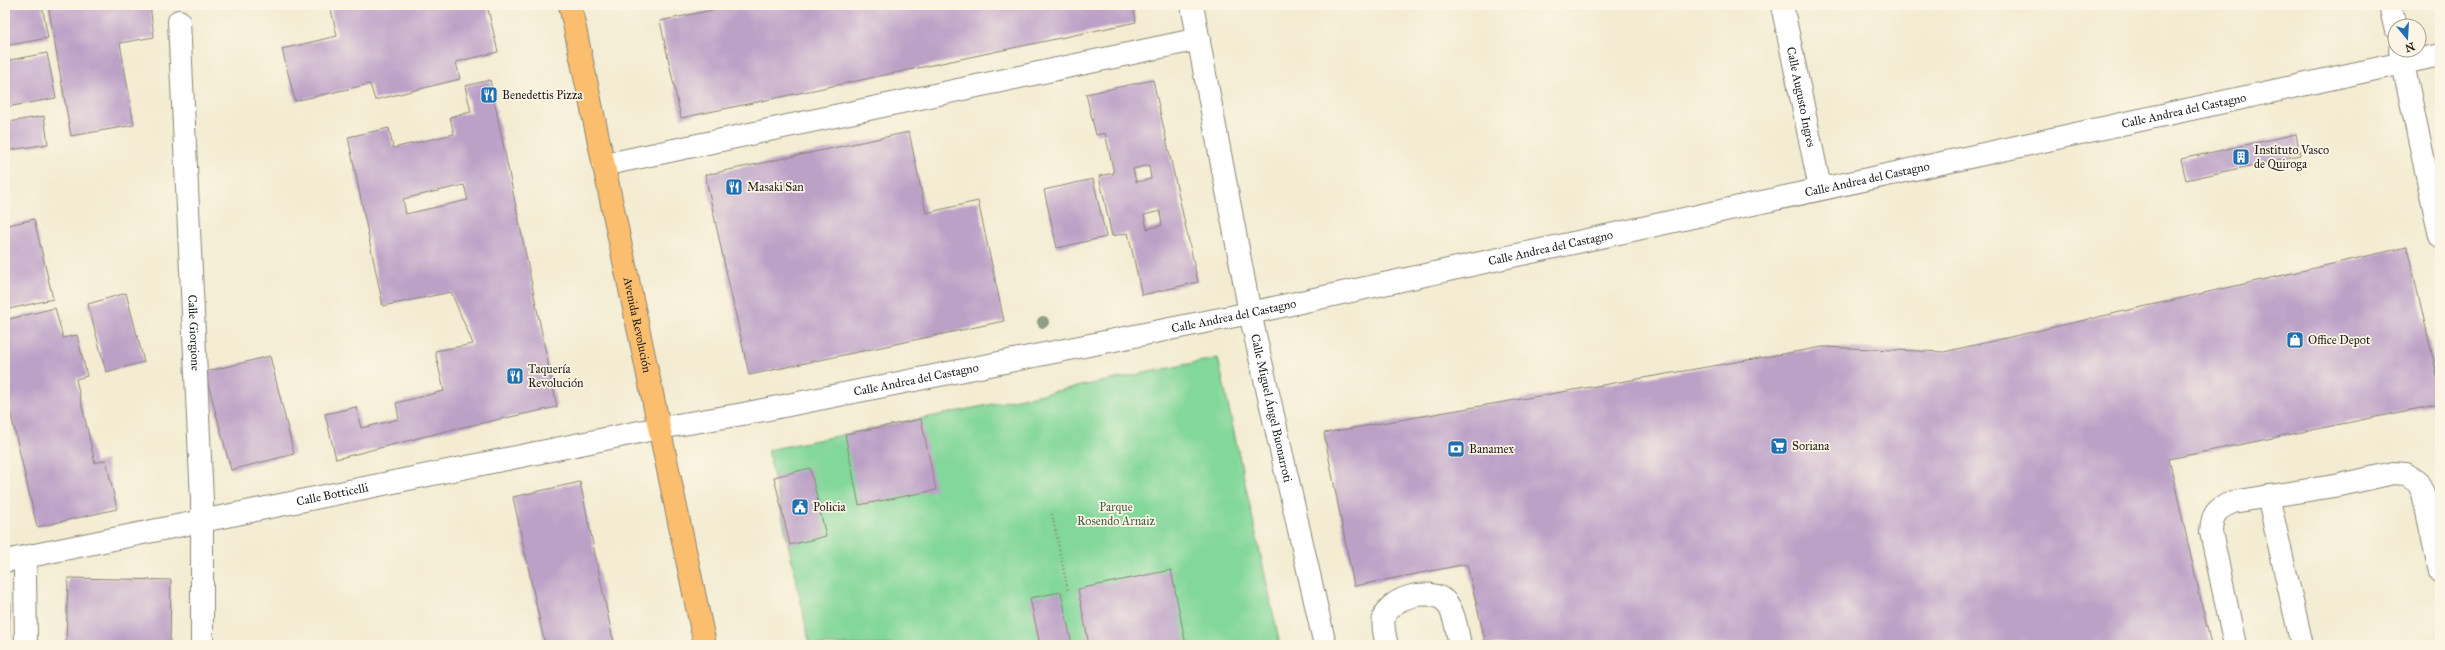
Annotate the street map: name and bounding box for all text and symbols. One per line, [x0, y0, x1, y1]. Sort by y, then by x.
north arrow [2387, 18, 2427, 58]
text: N [2403, 39, 2416, 55]
street label: Calle Augusto Ingres [1784, 46, 1818, 149]
restaurant icon: Benedettis Pizza [479, 85, 499, 105]
place label: Benedettis Pizza [502, 88, 583, 102]
street label: Calle Andrea del Castagno [2120, 90, 2247, 131]
place label: Instituto Vasco de Quiroga [2254, 143, 2329, 172]
building icon: Instituto Vasco de Quiroga [2231, 147, 2251, 167]
street label: Calle Andrea del Castagno [1804, 159, 1931, 200]
restaurant icon: Masaki San [724, 177, 744, 197]
place label: Masaki San [747, 180, 804, 194]
street label: Calle Andrea del Castagno [1487, 228, 1614, 268]
street label: Avenida Revolución [620, 275, 654, 375]
street label: Calle Giorgione [185, 294, 203, 371]
street label: Calle Andrea del Castagno [1170, 296, 1297, 336]
shop icon: Office Depot [2285, 330, 2305, 350]
street label: Calle Miguel Ángel Buonarroti [1248, 333, 1295, 484]
place label: Office Depot [2308, 333, 2371, 347]
street label: Calle Andrea del Castagno [852, 360, 980, 399]
place label: Taquería Revolución [528, 362, 584, 390]
restaurant icon: Taquería Revolución [505, 366, 525, 386]
supermarket icon: Soriana [1769, 436, 1789, 456]
bank icon: Banamex [1446, 439, 1466, 459]
place label: Soriana [1792, 439, 1830, 453]
place label: Banamex [1469, 442, 1515, 456]
street label: Calle Botticelli [295, 480, 370, 509]
public building icon: Policia [790, 497, 810, 517]
place label: Policia [813, 500, 847, 514]
park label: Parque Rosendo Arnaiz [1077, 500, 1155, 528]

